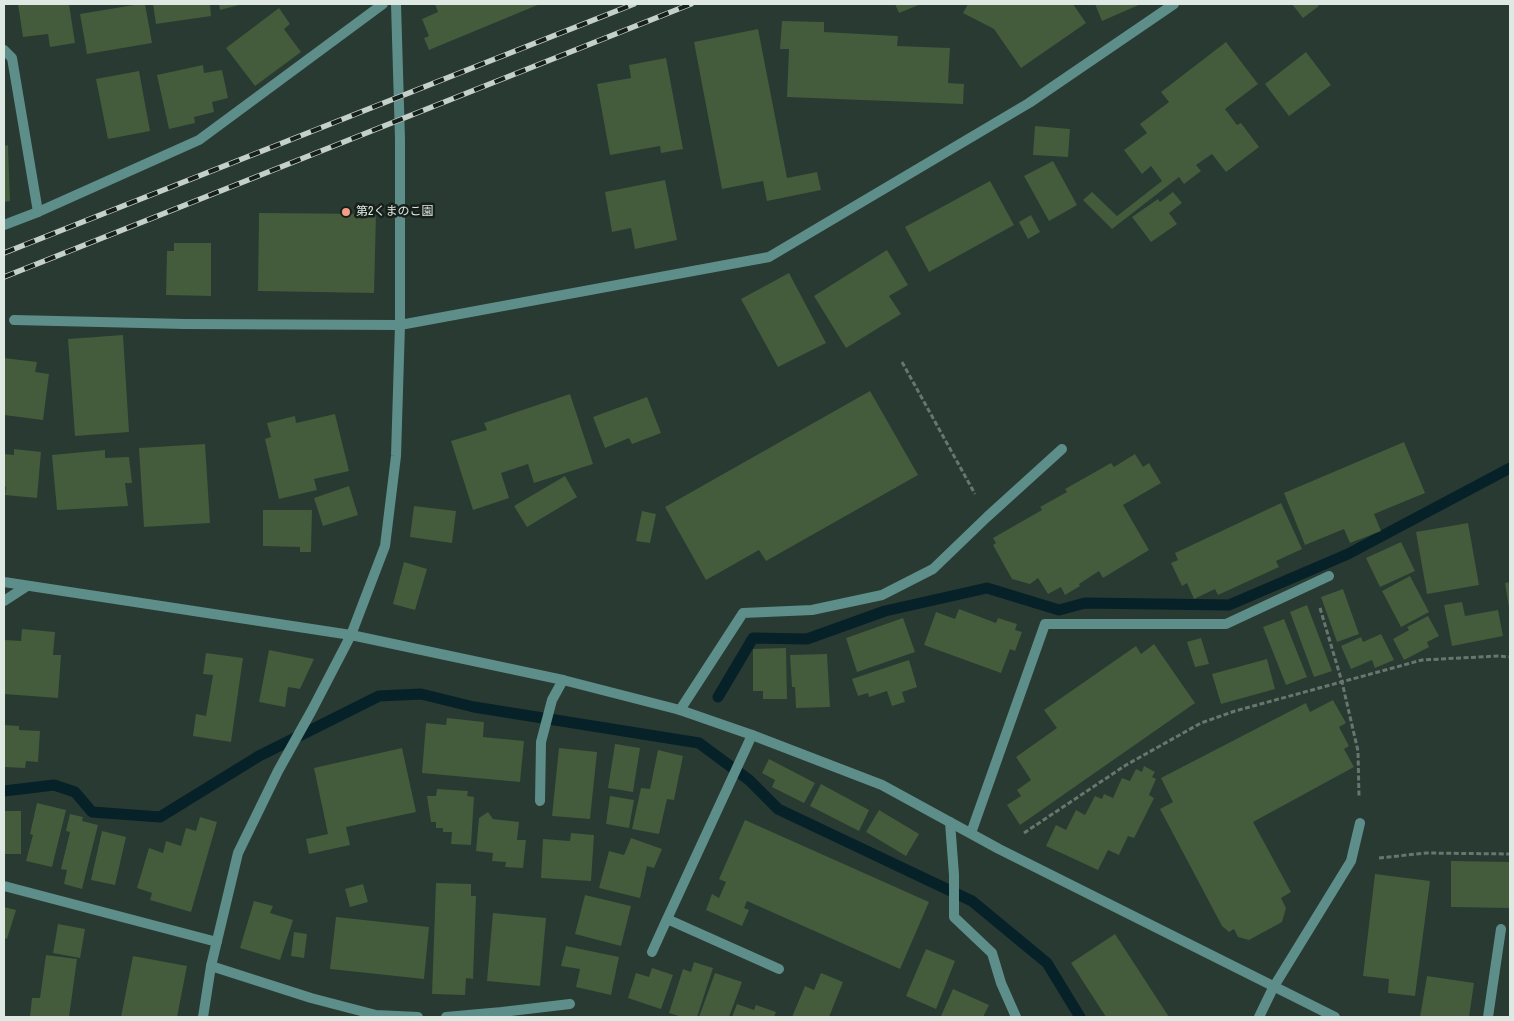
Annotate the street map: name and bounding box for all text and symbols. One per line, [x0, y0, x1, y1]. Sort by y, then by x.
place label: 第2くまのこ園 [356, 205, 433, 219]
marker: 第2くまのこ園 [340, 206, 352, 218]

